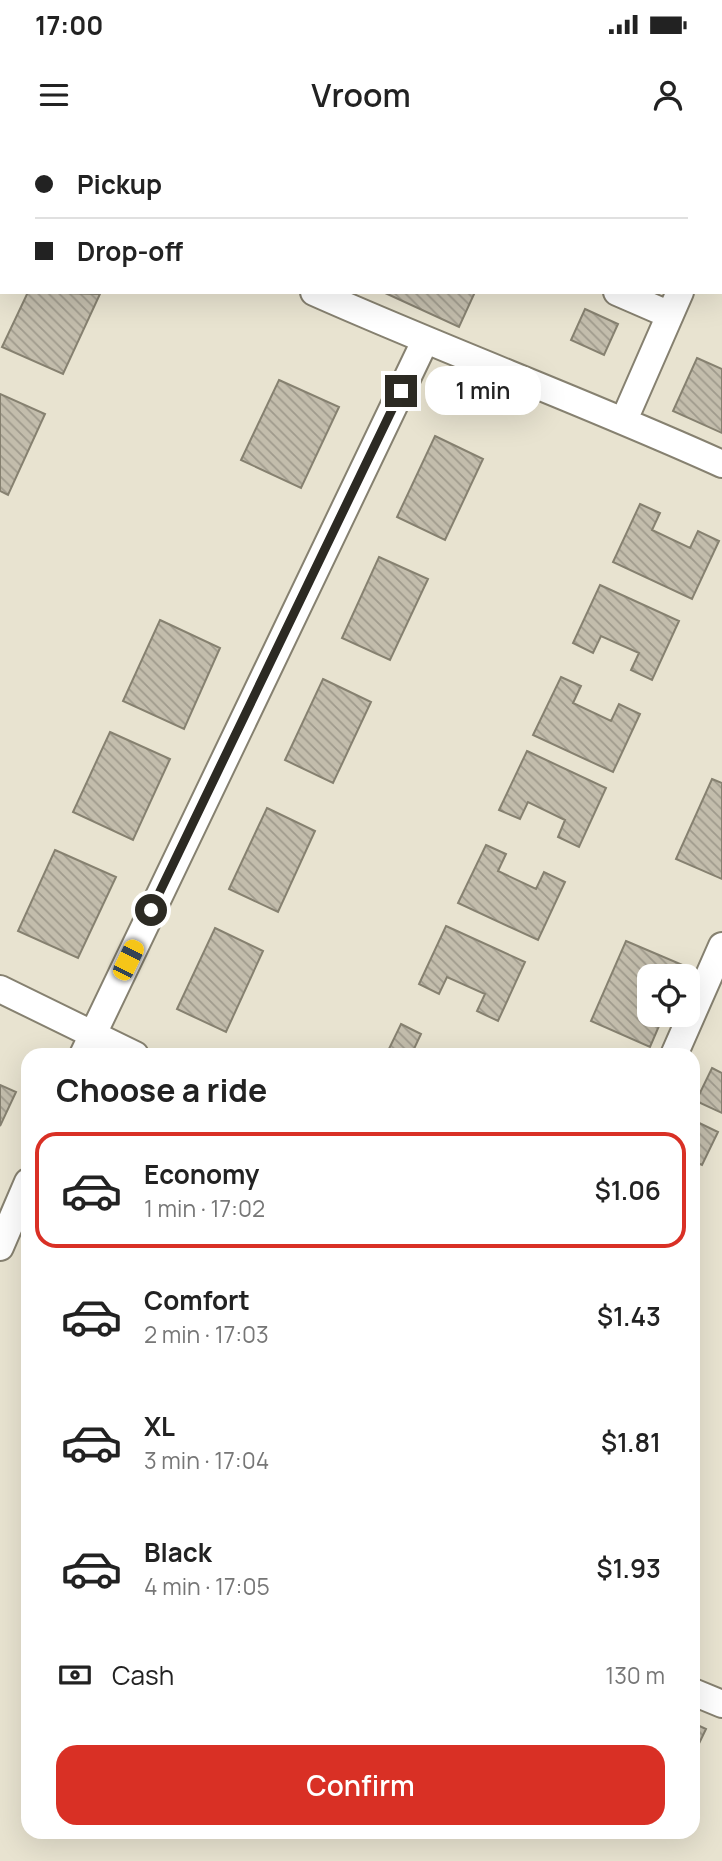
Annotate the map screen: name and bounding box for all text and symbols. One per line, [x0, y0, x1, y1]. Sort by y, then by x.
text: 17:00 [35, 7, 103, 43]
text: Vroom [311, 73, 411, 117]
icon: menu [35, 76, 73, 114]
icon: person [649, 76, 687, 114]
text: Pickup [77, 166, 162, 202]
text: Drop-off [77, 233, 183, 269]
callout: 1 min [426, 366, 541, 416]
text: 1 min [456, 374, 510, 406]
route end [385, 375, 417, 407]
route start [135, 894, 167, 926]
car [110, 937, 147, 983]
map controls [637, 964, 700, 1027]
button: locate [637, 964, 700, 1027]
text: Choose a ride [56, 1068, 267, 1112]
text: Economy [144, 1156, 259, 1192]
icon: car [60, 1159, 123, 1222]
text: $1.06 [595, 1172, 661, 1208]
text: 1 min · 17:02 [144, 1192, 265, 1224]
text: Comfort [144, 1282, 250, 1318]
icon: car [60, 1285, 123, 1348]
text: $1.43 [597, 1298, 661, 1334]
text: 2 min · 17:03 [144, 1318, 269, 1350]
text: XL [144, 1408, 175, 1444]
icon: car [60, 1411, 123, 1474]
text: $1.81 [601, 1424, 661, 1460]
text: 3 min · 17:04 [144, 1444, 269, 1476]
text: Black [144, 1534, 212, 1570]
icon: car [60, 1537, 123, 1600]
text: $1.93 [597, 1550, 661, 1586]
text: 4 min · 17:05 [144, 1570, 270, 1602]
icon: cash [56, 1656, 94, 1694]
text: Cash [112, 1657, 174, 1693]
text: 130 m [605, 1659, 665, 1691]
button: Confirm [56, 1745, 665, 1825]

